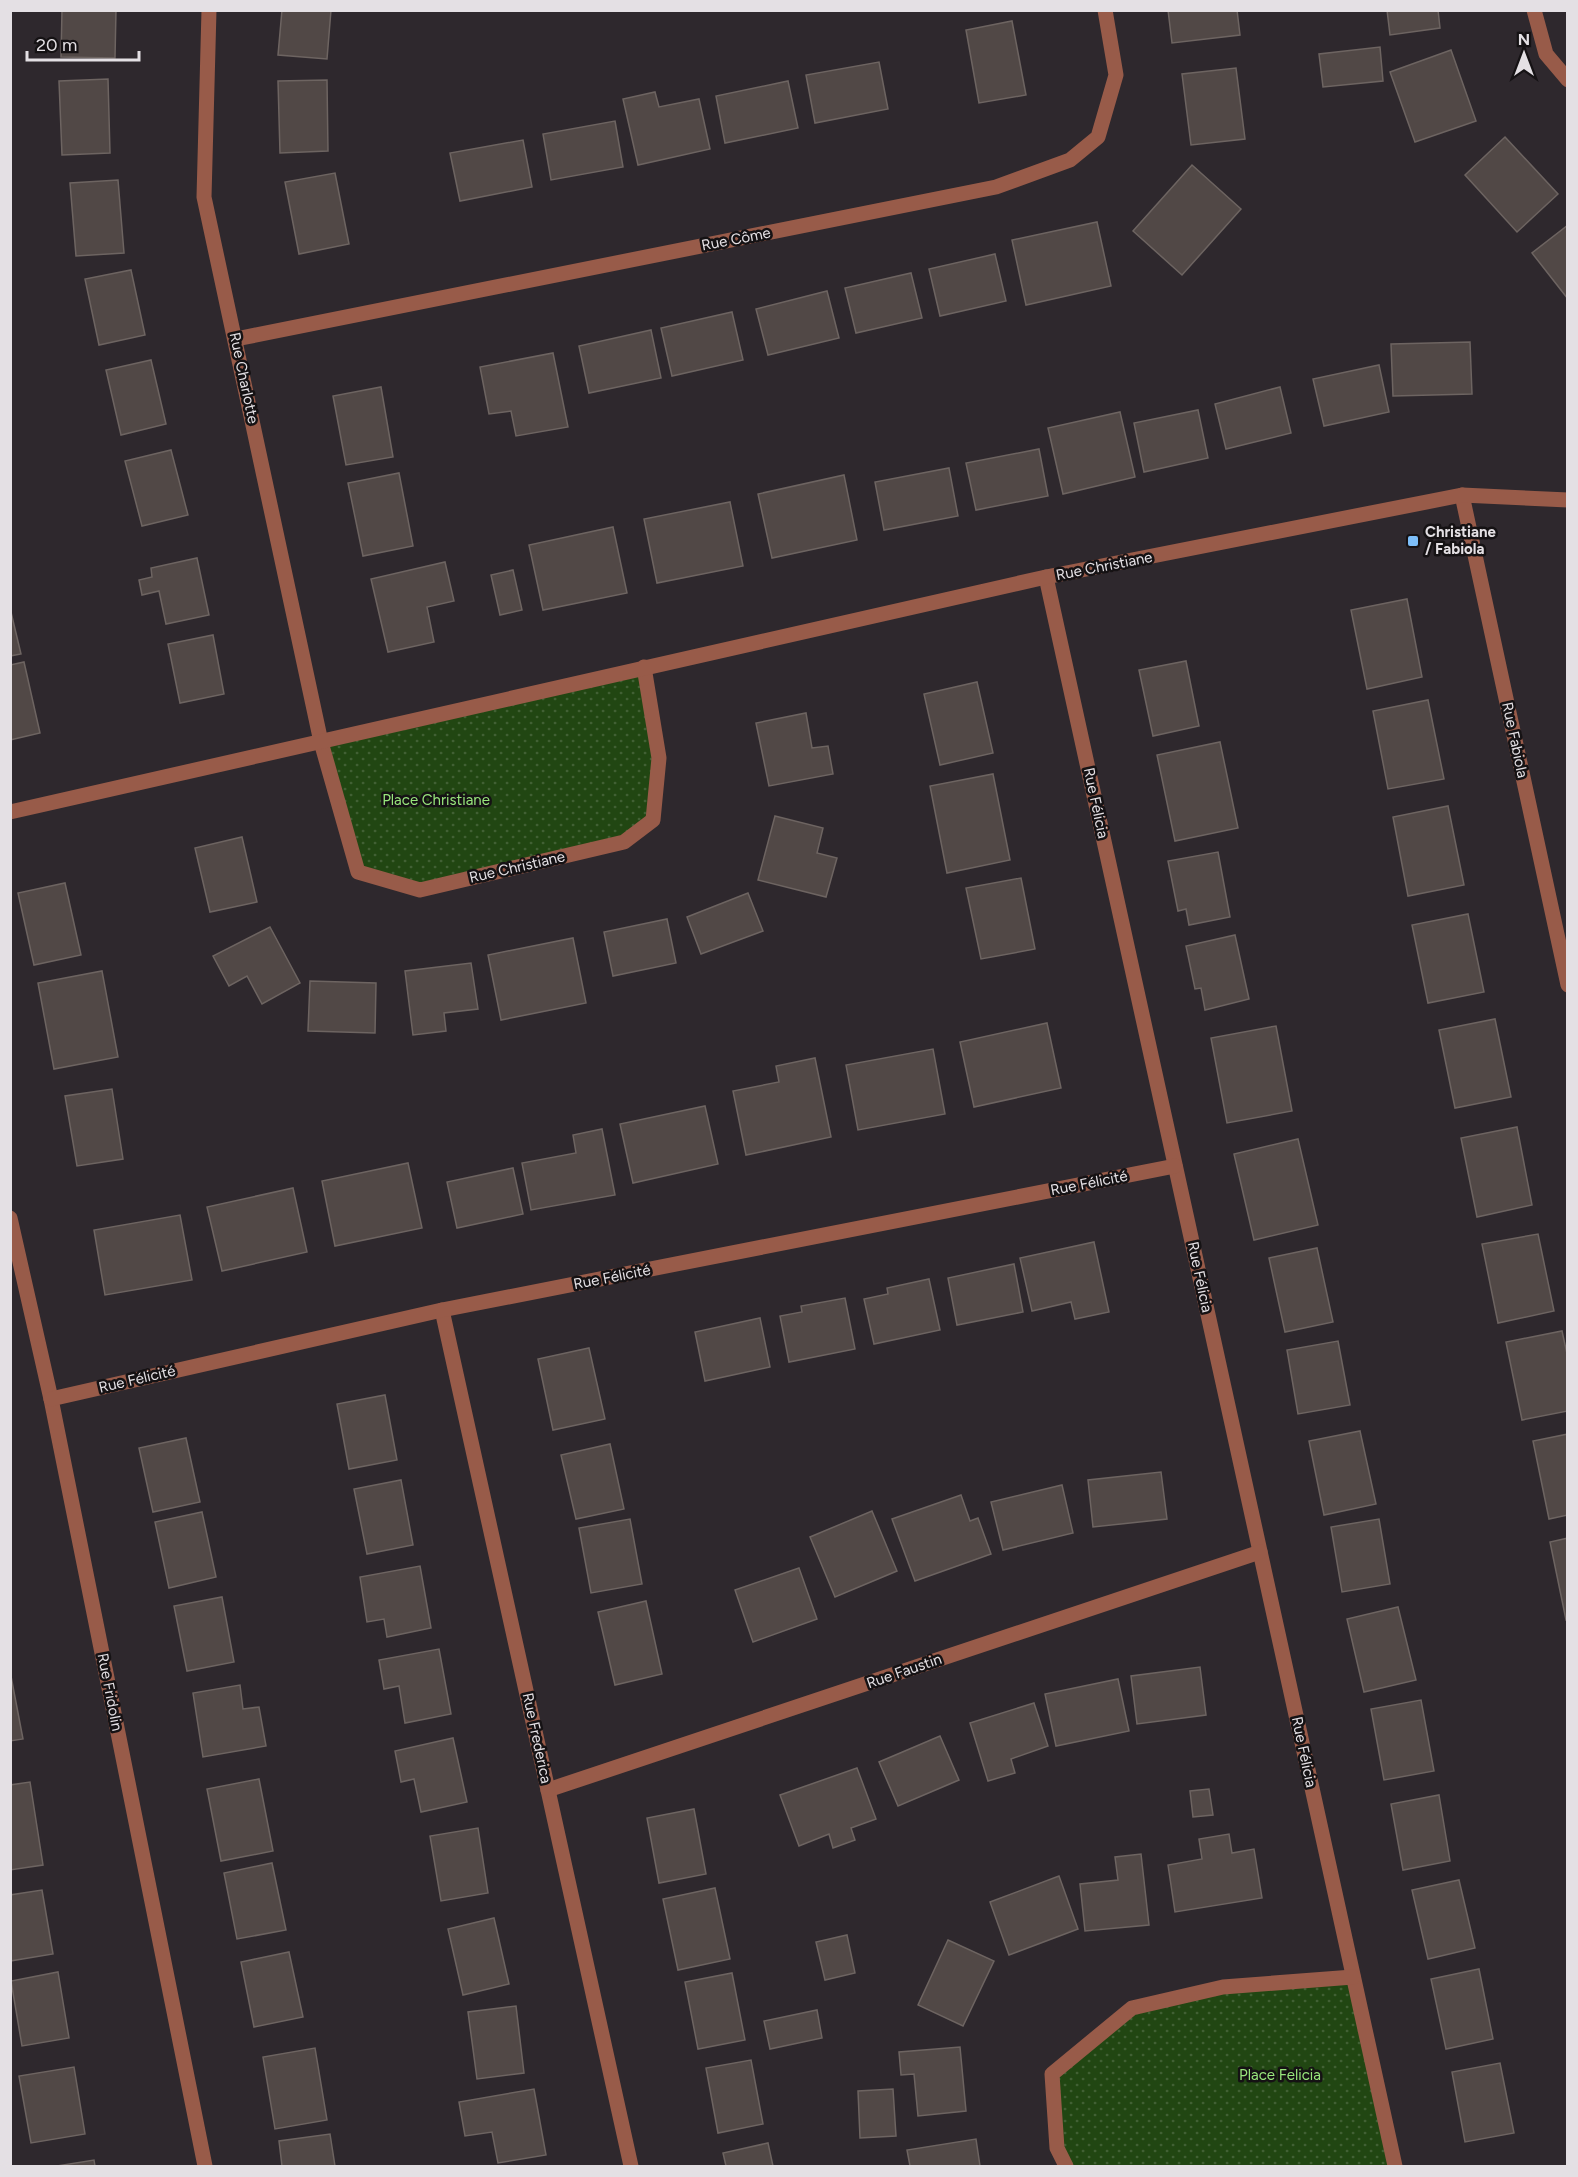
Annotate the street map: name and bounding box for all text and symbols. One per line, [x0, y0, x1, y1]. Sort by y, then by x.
scale bar [27, 24, 140, 62]
north arrow [1494, 24, 1554, 84]
text: N [1518, 30, 1530, 49]
text: 20 m [36, 34, 77, 56]
street label: Rue Côme [700, 223, 772, 255]
street label: Rue Charlotte [226, 331, 262, 425]
place label: Christiane / Fabiola [1425, 523, 1497, 558]
marker: Christiane / Fabiola [1406, 534, 1420, 548]
street label: Rue Christiane [1054, 548, 1154, 584]
street label: Rue Fabiola [1498, 700, 1532, 780]
street label: Rue Félicia [1080, 766, 1112, 840]
park label: Place Christiane [382, 791, 490, 809]
street label: Rue Christiane [467, 847, 567, 887]
street label: Rue Félicité [1049, 1167, 1129, 1199]
street label: Rue Félicia [1184, 1240, 1216, 1314]
street label: Rue Félicité [572, 1261, 652, 1293]
street label: Rue Félicité [97, 1361, 177, 1397]
street label: Rue Faustin [864, 1650, 944, 1692]
street label: Rue Fridolin [94, 1652, 126, 1732]
street label: Rue Frederica [519, 1691, 555, 1785]
street label: Rue Félicia [1288, 1715, 1320, 1789]
park label: Place Felicia [1239, 2066, 1321, 2084]

